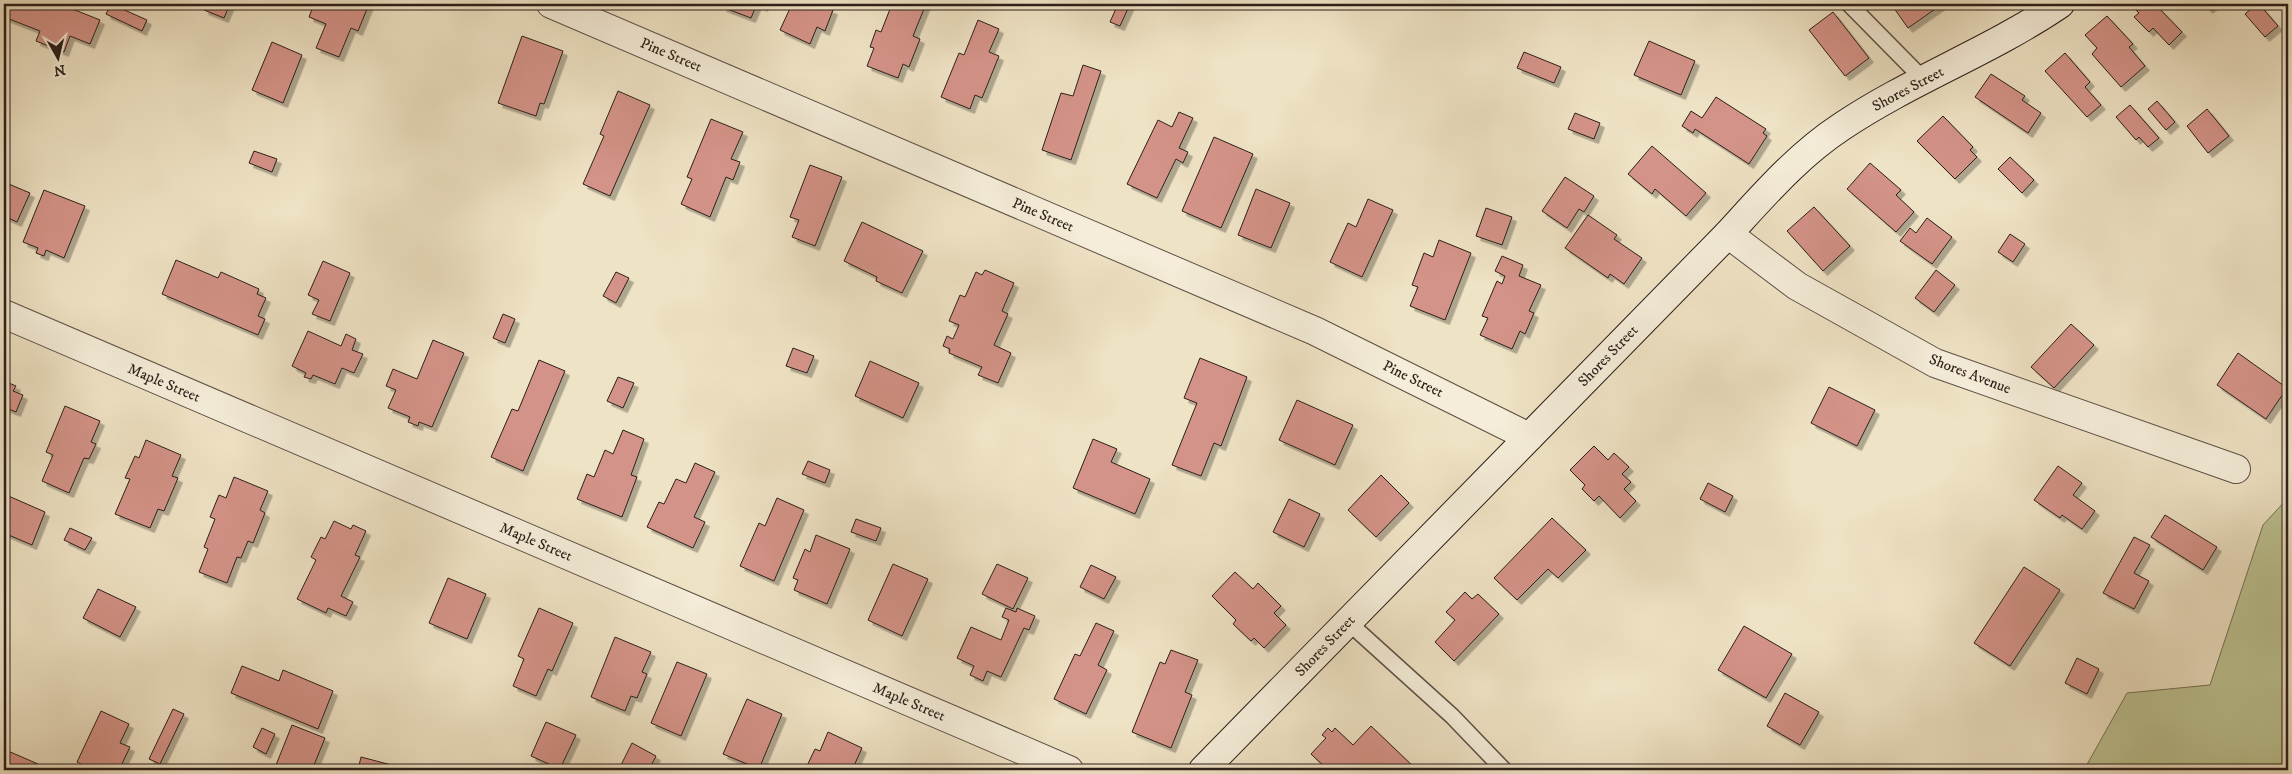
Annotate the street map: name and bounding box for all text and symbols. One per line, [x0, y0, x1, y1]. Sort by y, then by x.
north arrow [32, 32, 82, 82]
street label: Pine Street [637, 34, 705, 77]
text: N [52, 60, 67, 80]
street label: Shores Street [1869, 62, 1947, 116]
street label: Pine Street [1009, 194, 1077, 237]
street label: Shores Street [1574, 321, 1642, 391]
street label: Shores Avenue [1926, 350, 2014, 398]
street label: Pine Street [1379, 356, 1447, 402]
street label: Maple Street [125, 359, 203, 407]
street label: Maple Street [497, 518, 575, 566]
street label: Shores Street [1291, 611, 1359, 681]
street label: Maple Street [870, 678, 948, 726]

